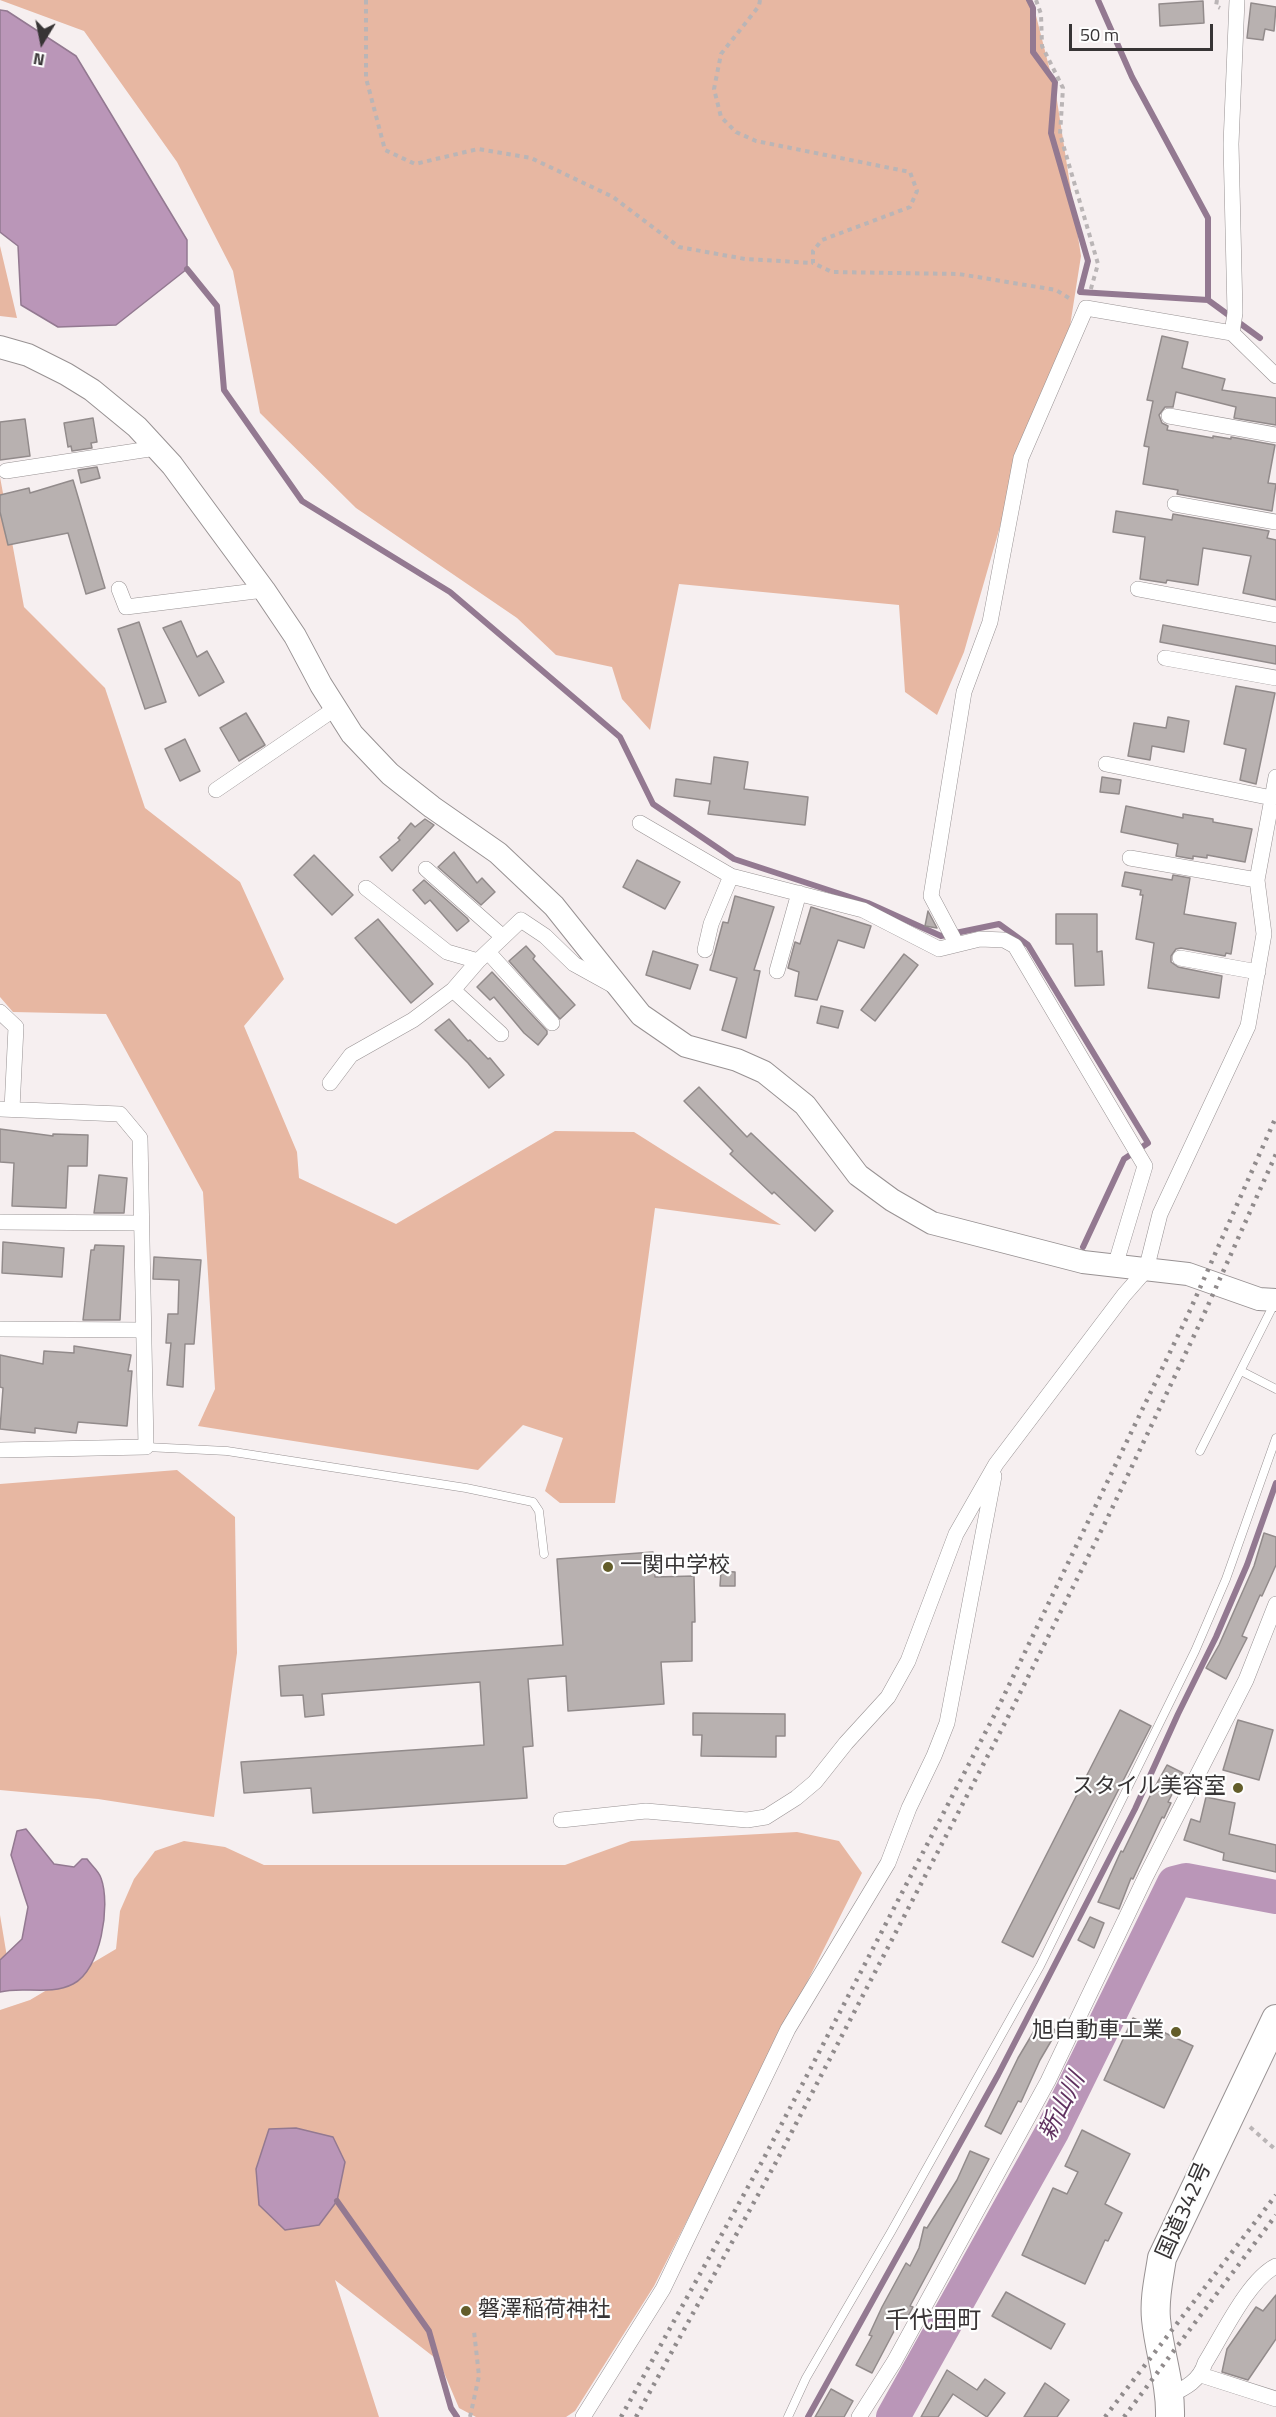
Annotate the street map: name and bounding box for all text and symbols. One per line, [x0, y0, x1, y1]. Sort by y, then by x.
north arrow [12, 12, 72, 72]
scale bar [1072, 12, 1216, 50]
text: 50 m [1080, 21, 1119, 48]
text: N [31, 47, 46, 73]
place label: 一関中学校 [620, 1554, 730, 1580]
marker: 一関中学校 [601, 1560, 615, 1574]
place label: スタイル美容室 [1072, 1775, 1226, 1801]
marker: スタイル美容室 [1231, 1781, 1245, 1795]
place label: 旭自動車工業 [1032, 2019, 1164, 2045]
marker: 旭自動車工業 [1169, 2025, 1183, 2039]
water label: 新山川 [1034, 2068, 1092, 2146]
street label: 国道342号 [1152, 2159, 1218, 2263]
place label: 磐澤稲荷神社 [478, 2298, 610, 2324]
marker: 磐澤稲荷神社 [459, 2304, 473, 2318]
district label: 千代田町 [885, 2308, 981, 2336]

